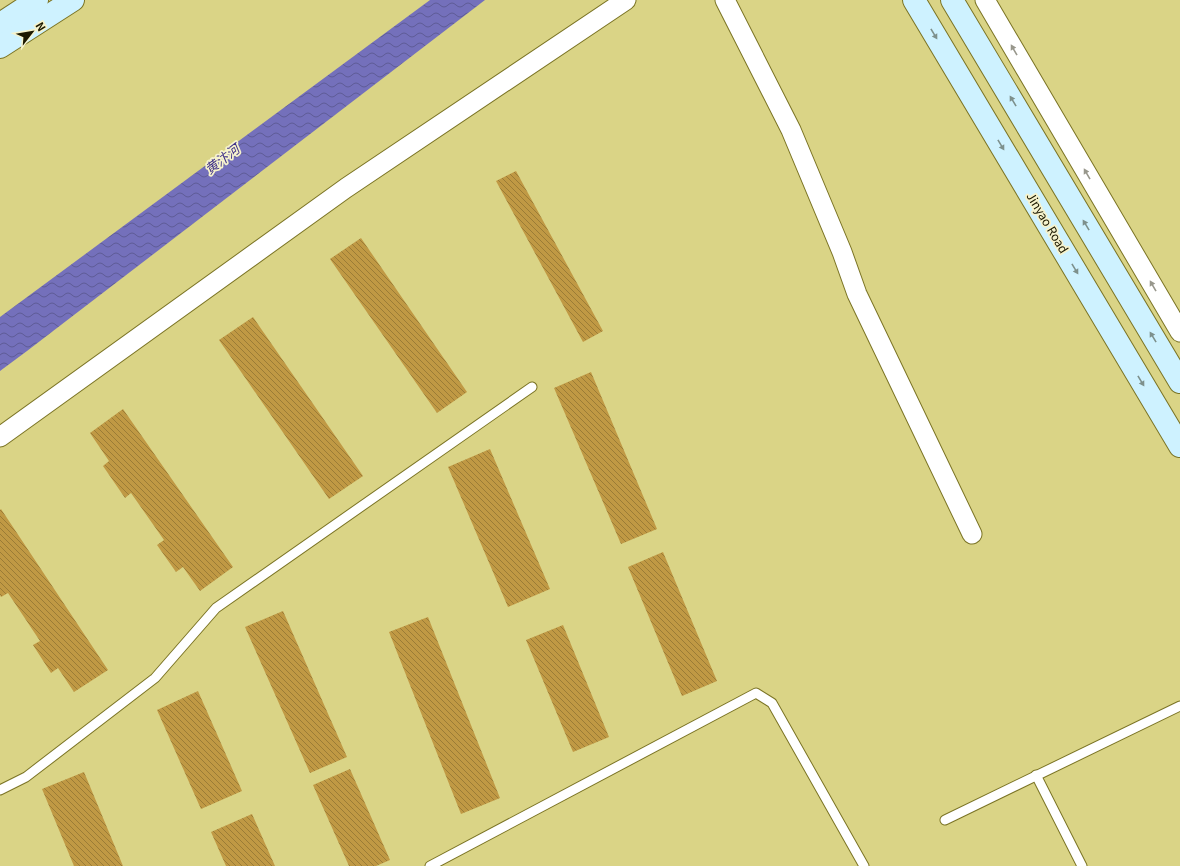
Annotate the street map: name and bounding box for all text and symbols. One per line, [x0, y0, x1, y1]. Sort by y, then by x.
north arrow [12, 12, 52, 52]
text: N [32, 19, 50, 34]
one-way arrow [931, 28, 938, 39]
one-way arrow [1011, 44, 1018, 56]
one-way arrow [1009, 95, 1016, 107]
water label: 黄汴河 [200, 137, 245, 178]
one-way arrow [997, 139, 1004, 151]
one-way arrow [1084, 168, 1091, 180]
street label: Jinyao Road [1023, 189, 1073, 256]
one-way arrow [1083, 219, 1090, 231]
one-way arrow [1071, 263, 1078, 275]
one-way arrow [1150, 280, 1157, 292]
one-way arrow [1149, 331, 1156, 343]
one-way arrow [1137, 376, 1145, 386]

